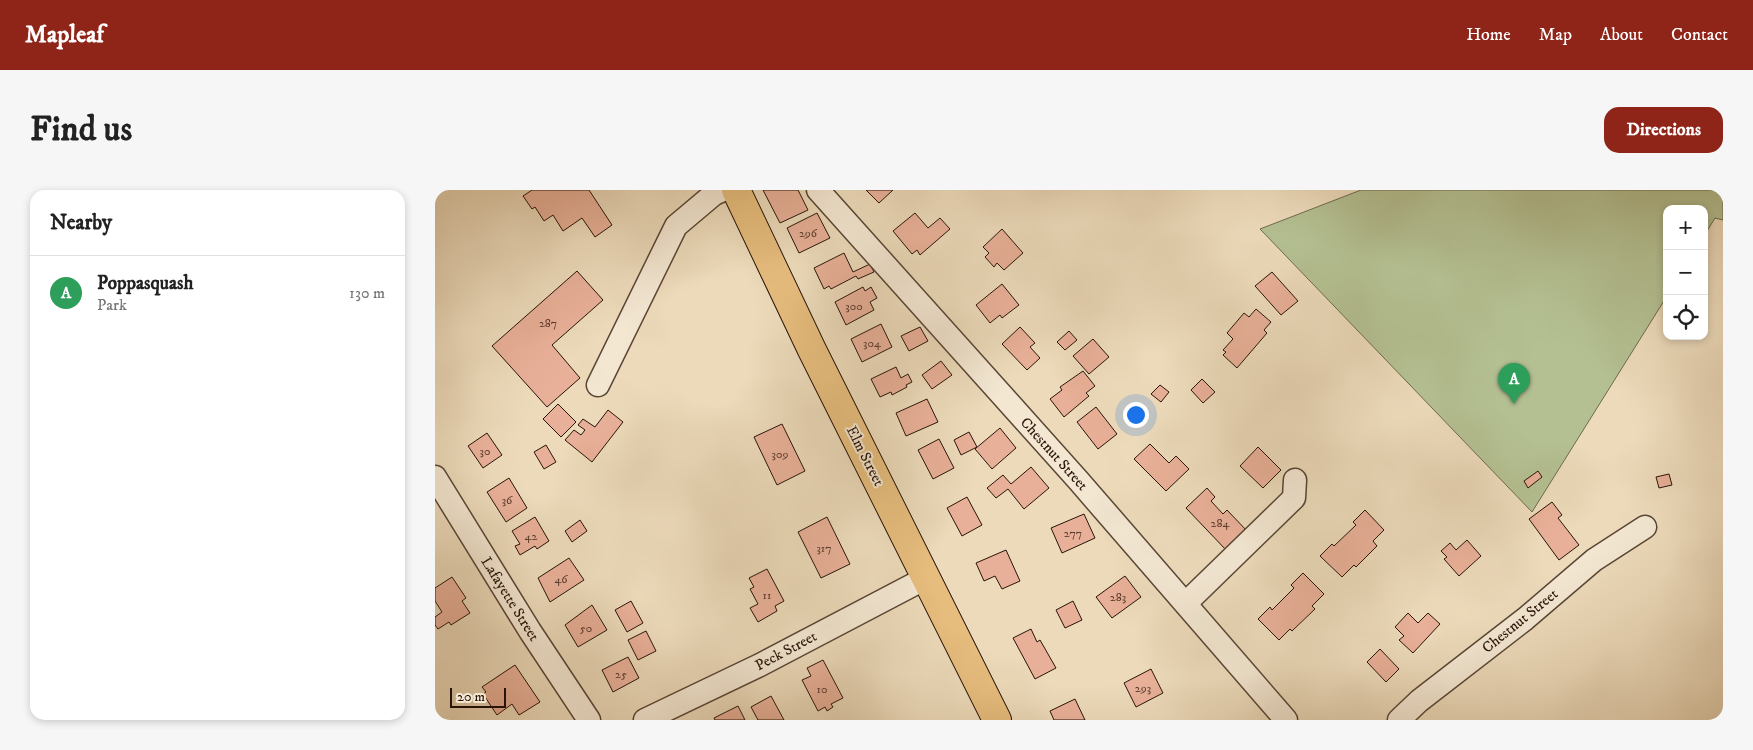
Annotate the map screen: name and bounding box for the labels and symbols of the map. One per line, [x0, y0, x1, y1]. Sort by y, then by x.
house number: 296 [799, 226, 818, 241]
house number: 300 [845, 299, 863, 314]
house number: 287 [539, 316, 557, 331]
house number: 304 [863, 336, 882, 351]
pin: A [1498, 363, 1530, 404]
your location [1123, 402, 1149, 428]
street label: Chestnut Street [1016, 413, 1092, 495]
street label: Elm Street [842, 423, 888, 489]
house number: 30 [480, 444, 490, 459]
house number: 309 [772, 447, 788, 462]
house number: 36 [502, 493, 513, 508]
house number: 284 [1211, 516, 1230, 531]
house number: 277 [1064, 526, 1082, 541]
house number: 42 [525, 529, 538, 544]
house number: 317 [816, 541, 832, 556]
street label: Lafayette Street [476, 553, 544, 645]
house number: 46 [554, 572, 568, 587]
street label: Chestnut Street [1478, 584, 1562, 657]
house number: 11 [763, 588, 771, 603]
house number: 283 [1110, 590, 1126, 605]
house number: 50 [580, 621, 592, 636]
street label: Peck Street [752, 627, 820, 675]
house number: 25 [615, 667, 627, 682]
house number: 293 [1135, 681, 1151, 696]
house number: 10 [817, 682, 827, 697]
scale bar [450, 685, 506, 708]

